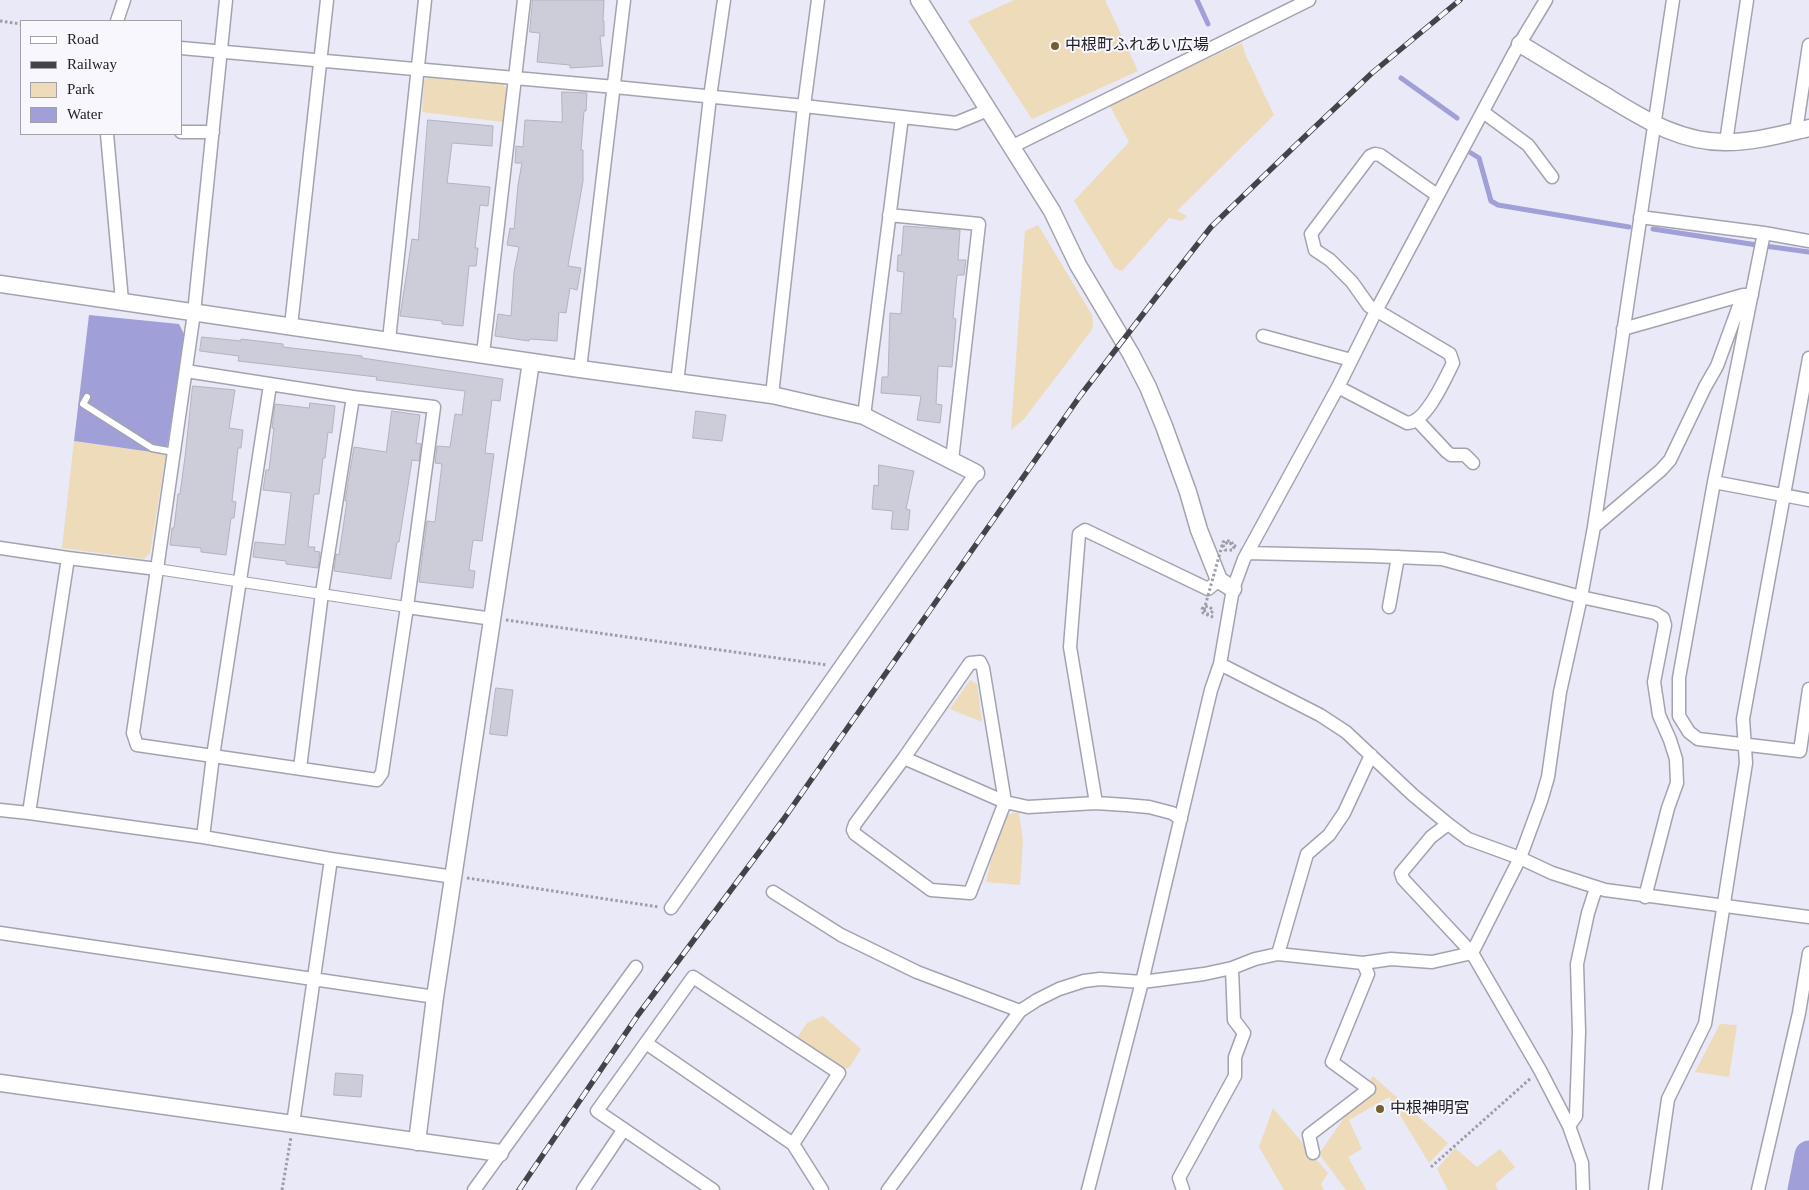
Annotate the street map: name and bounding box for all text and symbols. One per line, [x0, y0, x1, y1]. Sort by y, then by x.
legend [20, 20, 182, 135]
text: Road [67, 31, 99, 47]
place label: 中根町ふれあい広場 [1065, 36, 1209, 56]
marker: 中根町ふれあい広場 [1049, 40, 1061, 52]
text: Railway [67, 56, 117, 72]
text: Park [67, 81, 95, 97]
text: Water [67, 106, 102, 122]
place label: 中根神明宮 [1390, 1099, 1470, 1119]
marker: 中根神明宮 [1374, 1103, 1386, 1115]

